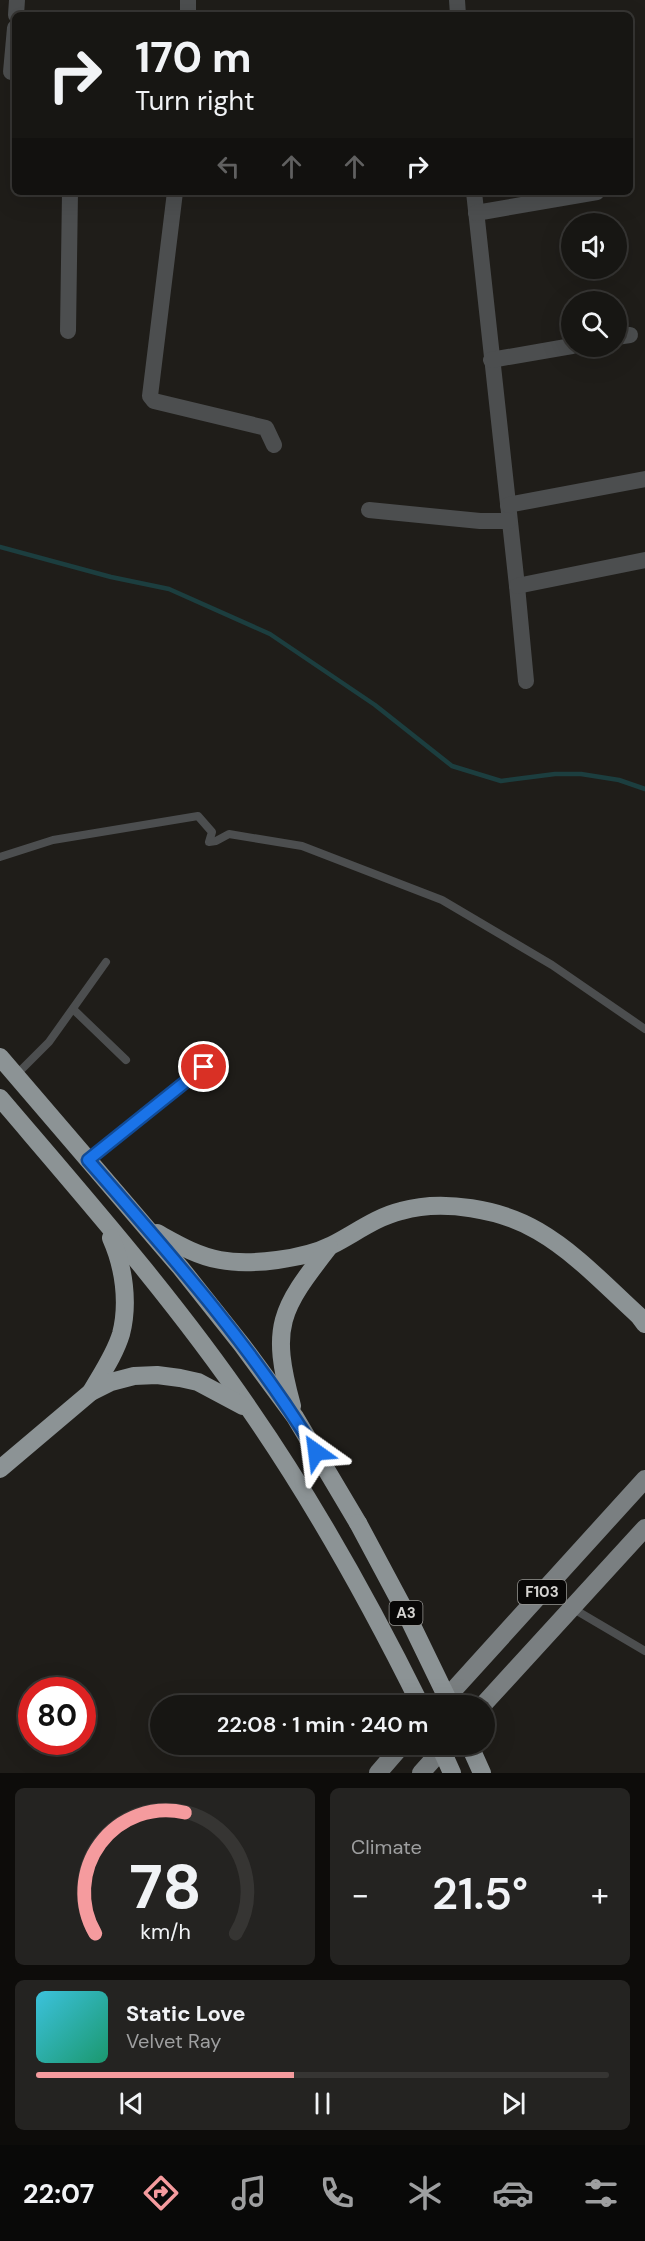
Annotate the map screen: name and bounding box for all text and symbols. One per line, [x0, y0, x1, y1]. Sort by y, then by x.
text: 170 m [135, 30, 252, 85]
icon: right [36, 36, 114, 114]
text: Turn right [135, 83, 255, 118]
icon: left [212, 150, 245, 183]
icon: ahead [275, 150, 308, 183]
icon: ahead [338, 150, 371, 183]
icon: right [401, 150, 434, 183]
map controls [561, 213, 627, 357]
button: sound [561, 213, 627, 279]
button: search [561, 291, 627, 357]
pin [178, 1041, 229, 1092]
icon: arrive [187, 1050, 220, 1083]
position arrow [284, 1420, 348, 1484]
road number: F103 [518, 1580, 566, 1604]
road number: A3 [390, 1601, 422, 1625]
speed limit sign: 80 [18, 1677, 96, 1755]
text: 22:08 · 1 min · 240 m [217, 1710, 428, 1739]
text: Climate [351, 1834, 422, 1860]
text: 78 [129, 1846, 201, 1927]
text: 21.5° [432, 1864, 528, 1923]
text: − [351, 1873, 369, 1916]
text: + [591, 1873, 609, 1916]
text: km/h [140, 1918, 190, 1946]
text: Static Love [126, 1999, 246, 2028]
text: Velvet Ray [126, 2028, 221, 2054]
icon: previous [115, 2087, 148, 2120]
icon: pause [306, 2087, 339, 2120]
icon: next [497, 2087, 530, 2120]
icon: directions [140, 2172, 182, 2214]
icon: music [228, 2172, 270, 2214]
icon: phone [316, 2172, 358, 2214]
icon: climate [404, 2172, 446, 2214]
icon: car [492, 2172, 534, 2214]
icon: filters [580, 2172, 622, 2214]
text: 22:07 [23, 2176, 94, 2211]

